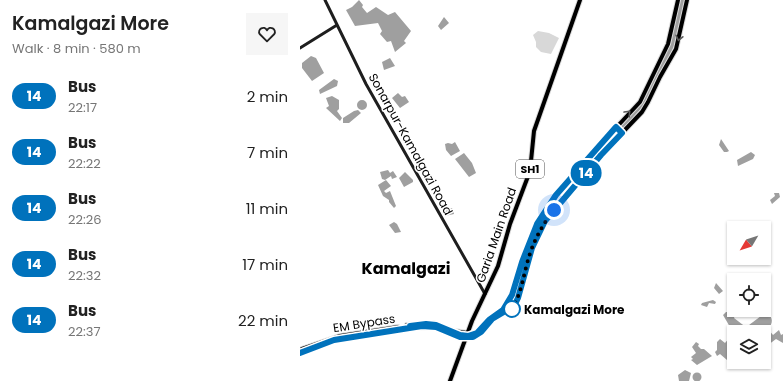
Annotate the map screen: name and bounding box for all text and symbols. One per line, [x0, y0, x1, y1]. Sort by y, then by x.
text: Kamalgazi More [12, 10, 169, 37]
button: heart [246, 13, 288, 55]
one-way arrow [675, 34, 684, 41]
text: Walk · 8 min · 580 m [12, 39, 141, 58]
street label: Sonarpur-Kamalgazi Road [365, 70, 457, 218]
text: Bus [68, 76, 96, 97]
text: 14 [27, 86, 41, 106]
text: 2 min [247, 86, 288, 107]
text: 22:17 [68, 98, 97, 117]
one-way arrow [623, 111, 630, 118]
text: Bus [68, 132, 96, 153]
text: 14 [27, 142, 41, 162]
text: 7 min [247, 142, 288, 163]
text: 22:22 [68, 154, 101, 173]
road number: SH1 [516, 160, 544, 178]
line badge: 14 [568, 160, 604, 186]
text: 14 [579, 163, 593, 183]
street label: Garia Main Road [472, 185, 520, 285]
text: Bus [68, 188, 96, 209]
text: 14 [27, 198, 41, 218]
text: 11 min [246, 198, 288, 219]
your location [544, 200, 564, 220]
text: 22:26 [68, 210, 101, 229]
north arrow [727, 221, 771, 265]
map controls [727, 221, 771, 369]
text: Bus [68, 244, 96, 265]
text: 14 [27, 254, 41, 274]
text: 17 min [242, 254, 288, 275]
district label: Kamalgazi [362, 257, 450, 280]
text: 22:32 [68, 266, 101, 285]
button: locate [727, 273, 771, 317]
text: Bus [68, 300, 96, 321]
marker: Kamalgazi More [503, 300, 521, 318]
place label: Kamalgazi More [524, 301, 625, 318]
text: 14 [27, 310, 41, 330]
text: 22 min [238, 310, 288, 331]
street label: EM Bypass [332, 310, 396, 336]
text: 22:37 [68, 322, 100, 341]
button: layers [727, 325, 771, 369]

